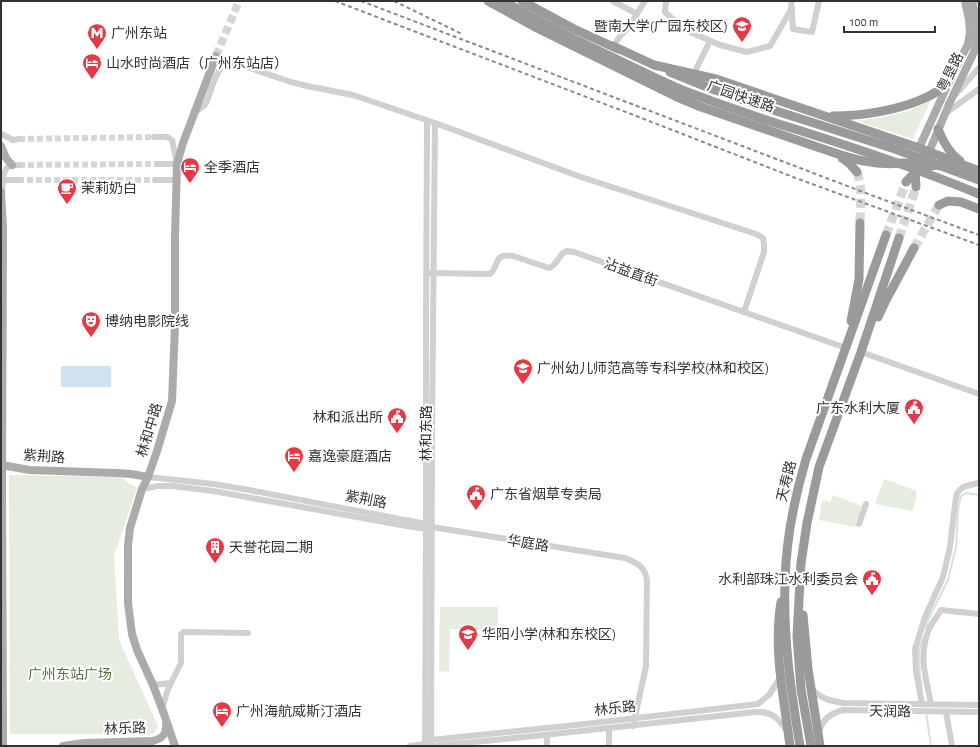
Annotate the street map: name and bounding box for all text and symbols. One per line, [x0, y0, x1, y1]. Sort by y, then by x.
scale bar [844, 8, 935, 34]
school or university icon: 暨南大学(广园东校区) [731, 15, 753, 43]
text: 100 m [850, 16, 878, 28]
place label: 暨南大学(广园东校区) [594, 18, 728, 34]
metro station icon: 广州东站 [86, 22, 108, 50]
place label: 广州东站 [111, 25, 167, 41]
street label: 粤垦路 [935, 50, 966, 94]
hotel icon: 山水时尚酒店（广州东站店） [81, 52, 103, 80]
place label: 山水时尚酒店（广州东站店） [106, 55, 288, 71]
street label: 广园快速路 [705, 78, 776, 115]
hotel icon: 全季酒店 [179, 156, 201, 184]
place label: 全季酒店 [204, 160, 260, 175]
cafe icon: 茉莉奶白 [56, 177, 78, 205]
place label: 茉莉奶白 [81, 180, 137, 196]
street label: 沾益直街 [602, 256, 660, 289]
theatre icon: 博纳电影院线 [80, 310, 102, 338]
place label: 博纳电影院线 [105, 313, 189, 329]
school or university icon: 广州幼儿师范高等专科学校(林和校区) [512, 357, 534, 385]
place label: 广州幼儿师范高等专科学校(林和校区) [537, 360, 769, 376]
public building icon: 广东水利大厦 [903, 397, 925, 425]
street label: 林和中路 [134, 401, 165, 459]
place label: 广东水利大厦 [816, 401, 900, 416]
street label: 林和东路 [419, 405, 434, 461]
public building icon: 林和派出所 [386, 406, 408, 434]
place label: 林和派出所 [313, 410, 383, 425]
hotel icon: 嘉逸豪庭酒店 [283, 445, 305, 473]
street label: 紫荆路 [22, 448, 65, 465]
place label: 嘉逸豪庭酒店 [308, 448, 392, 464]
street label: 天寿路 [773, 459, 799, 503]
public building icon: 广东省烟草专卖局 [465, 483, 487, 511]
place label: 广东省烟草专卖局 [490, 487, 602, 502]
street label: 紫荆路 [344, 488, 388, 511]
street label: 华庭路 [506, 532, 550, 554]
building icon: 天誉花园二期 [204, 536, 226, 564]
place label: 天誉花园二期 [229, 540, 313, 555]
public building icon: 水利部珠江水利委员会 [861, 568, 883, 596]
place label: 水利部珠江水利委员会 [718, 572, 858, 587]
school or university icon: 华阳小学(林和东校区) [457, 623, 479, 651]
place label: 华阳小学(林和东校区) [482, 626, 616, 642]
park label: 广州东站广场 [28, 666, 112, 682]
street label: 林乐路 [593, 699, 637, 718]
hotel icon: 广州海航威斯汀酒店 [211, 700, 233, 728]
place label: 广州海航威斯汀酒店 [236, 703, 362, 719]
street label: 天润路 [869, 704, 911, 719]
street label: 林乐路 [104, 720, 146, 737]

